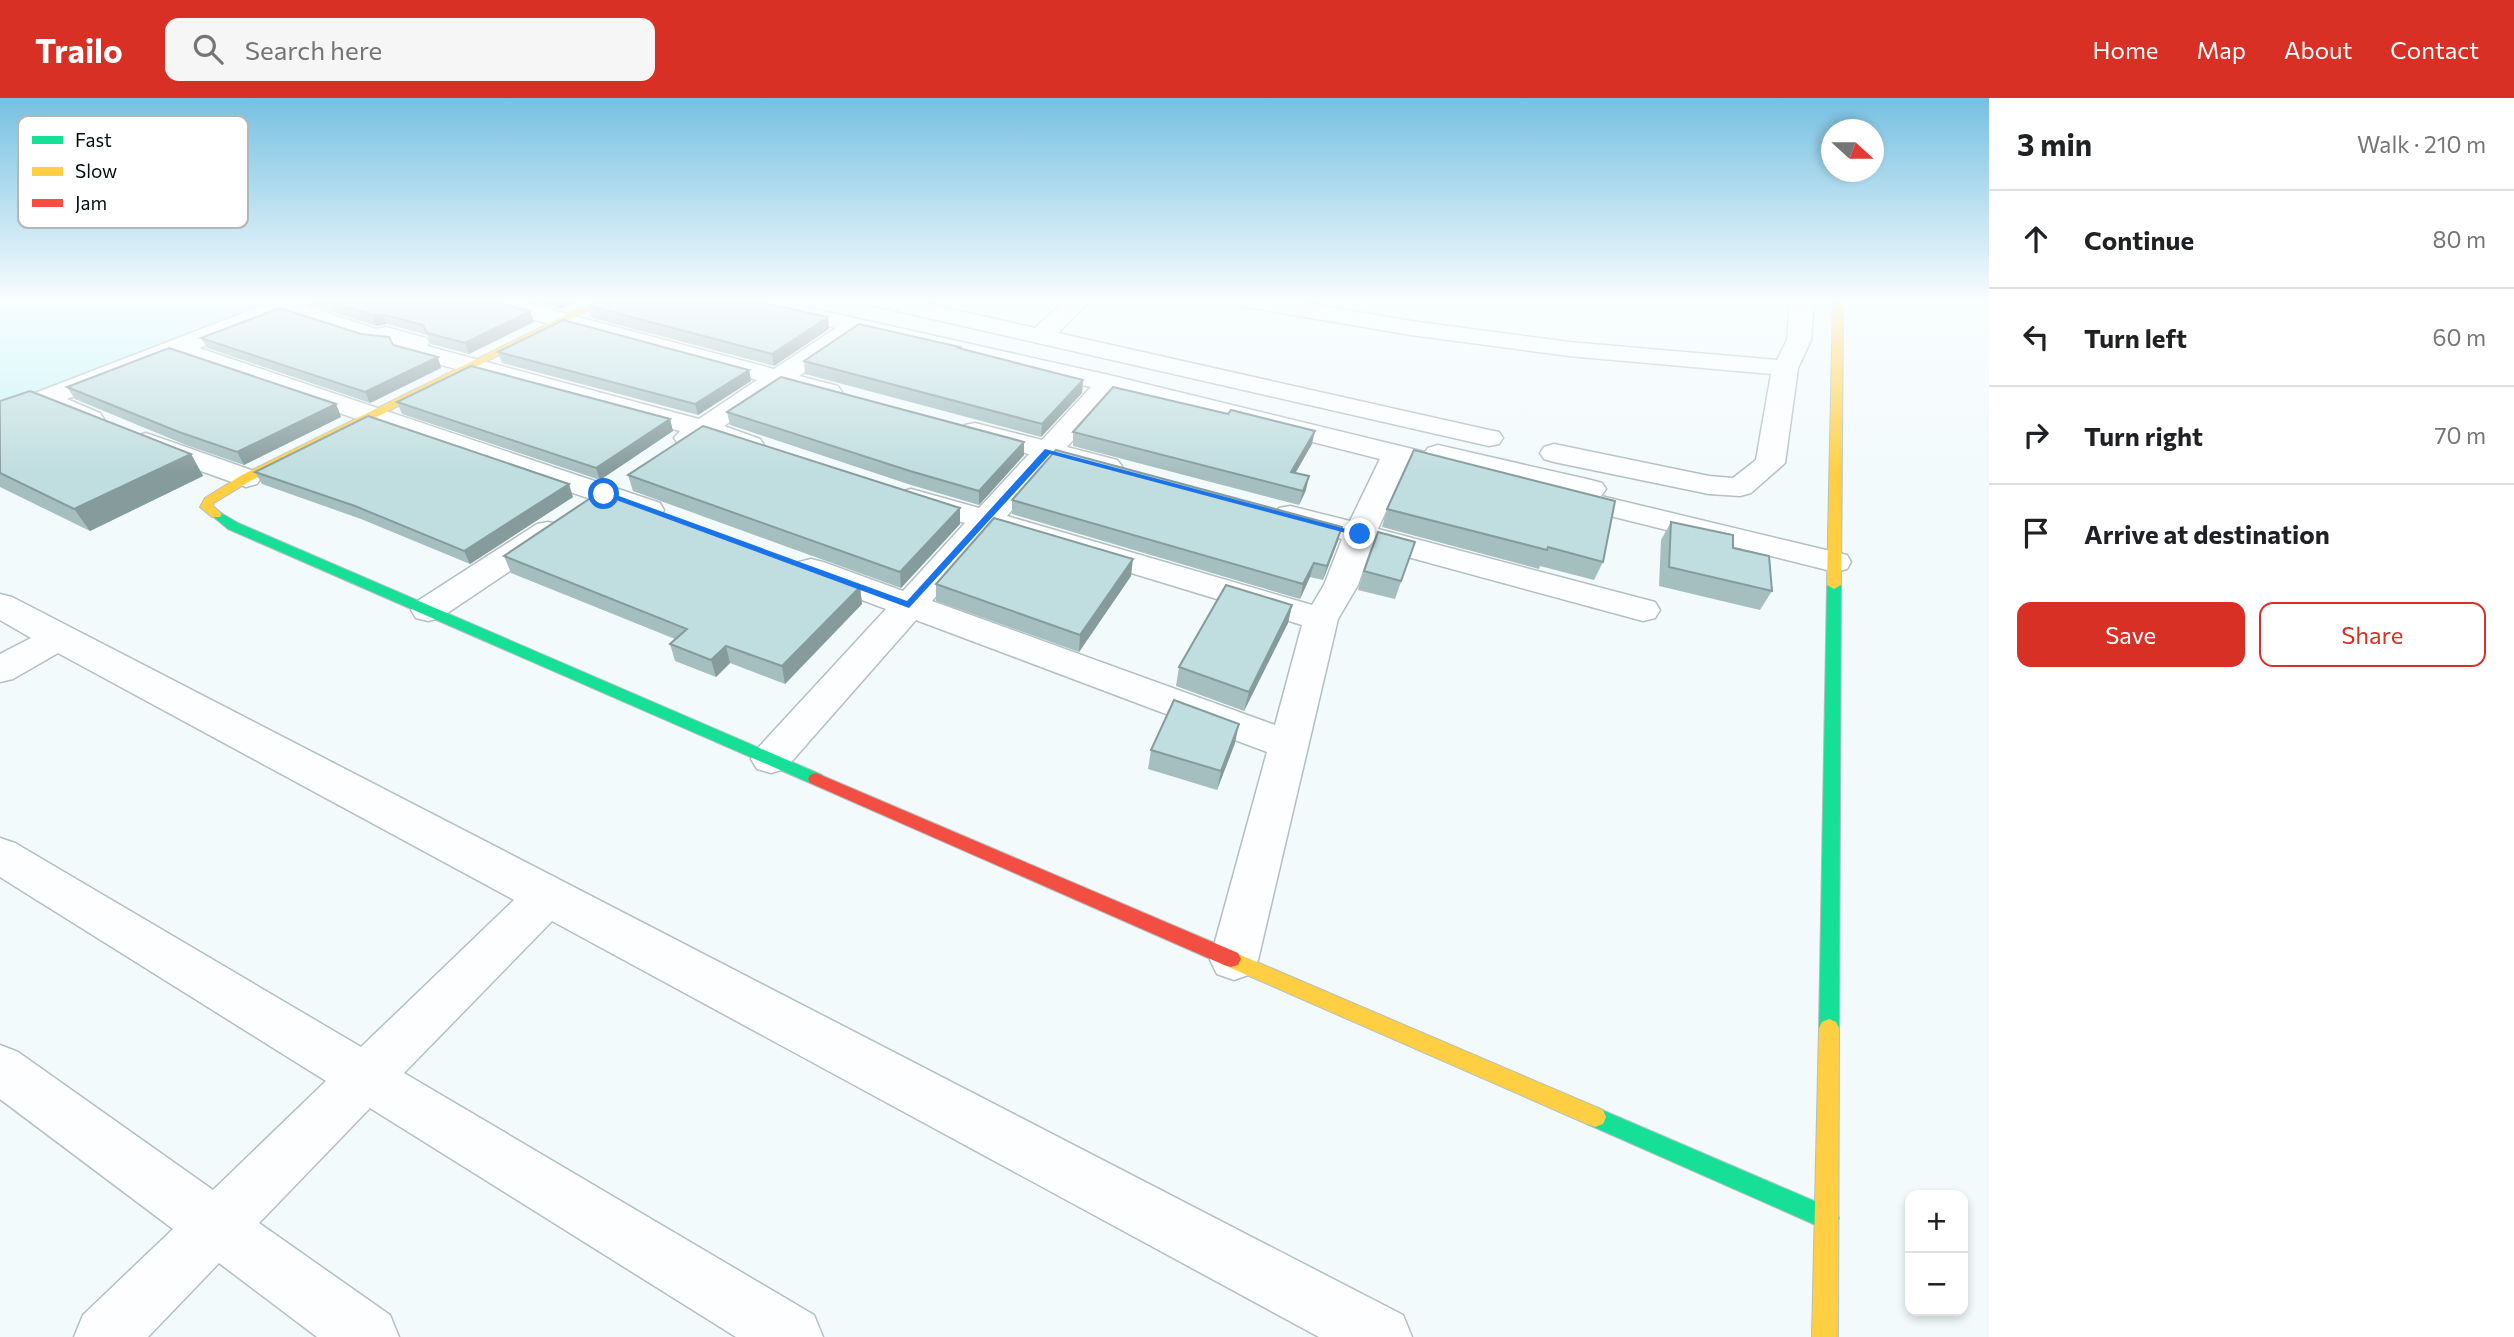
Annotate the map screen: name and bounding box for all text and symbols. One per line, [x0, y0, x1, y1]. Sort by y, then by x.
search box [165, 18, 655, 81]
text: Trailo [35, 29, 123, 70]
icon: search [189, 30, 227, 68]
text: Search here [245, 34, 382, 65]
text: Home [2093, 35, 2159, 64]
text: Map [2197, 35, 2246, 64]
text: About [2284, 35, 2352, 64]
text: Contact [2390, 35, 2479, 64]
legend [18, 116, 248, 228]
north arrow [1821, 119, 1884, 182]
text: 3 min [2017, 125, 2092, 162]
text: Fast [75, 128, 112, 151]
text: Walk · 210 m [2357, 130, 2486, 158]
text: Slow [75, 159, 117, 182]
text: Jam [75, 191, 107, 214]
icon: ahead [2017, 220, 2055, 258]
text: Continue [2084, 224, 2194, 255]
text: 80 m [2433, 225, 2486, 253]
icon: left [2017, 318, 2055, 356]
text: Turn left [2084, 322, 2187, 353]
text: 60 m [2433, 323, 2486, 351]
icon: right [2017, 416, 2055, 454]
text: Turn right [2084, 420, 2203, 451]
text: 70 m [2434, 421, 2486, 449]
route start [588, 478, 619, 509]
icon: arrive [2017, 514, 2055, 552]
route end [1344, 518, 1375, 549]
text: Arrive at destination [2084, 518, 2330, 549]
button: Save [2017, 602, 2245, 667]
button: Share [2259, 602, 2486, 667]
map controls [1905, 1190, 1968, 1316]
button: + [1905, 1190, 1968, 1253]
button: − [1905, 1253, 1968, 1316]

